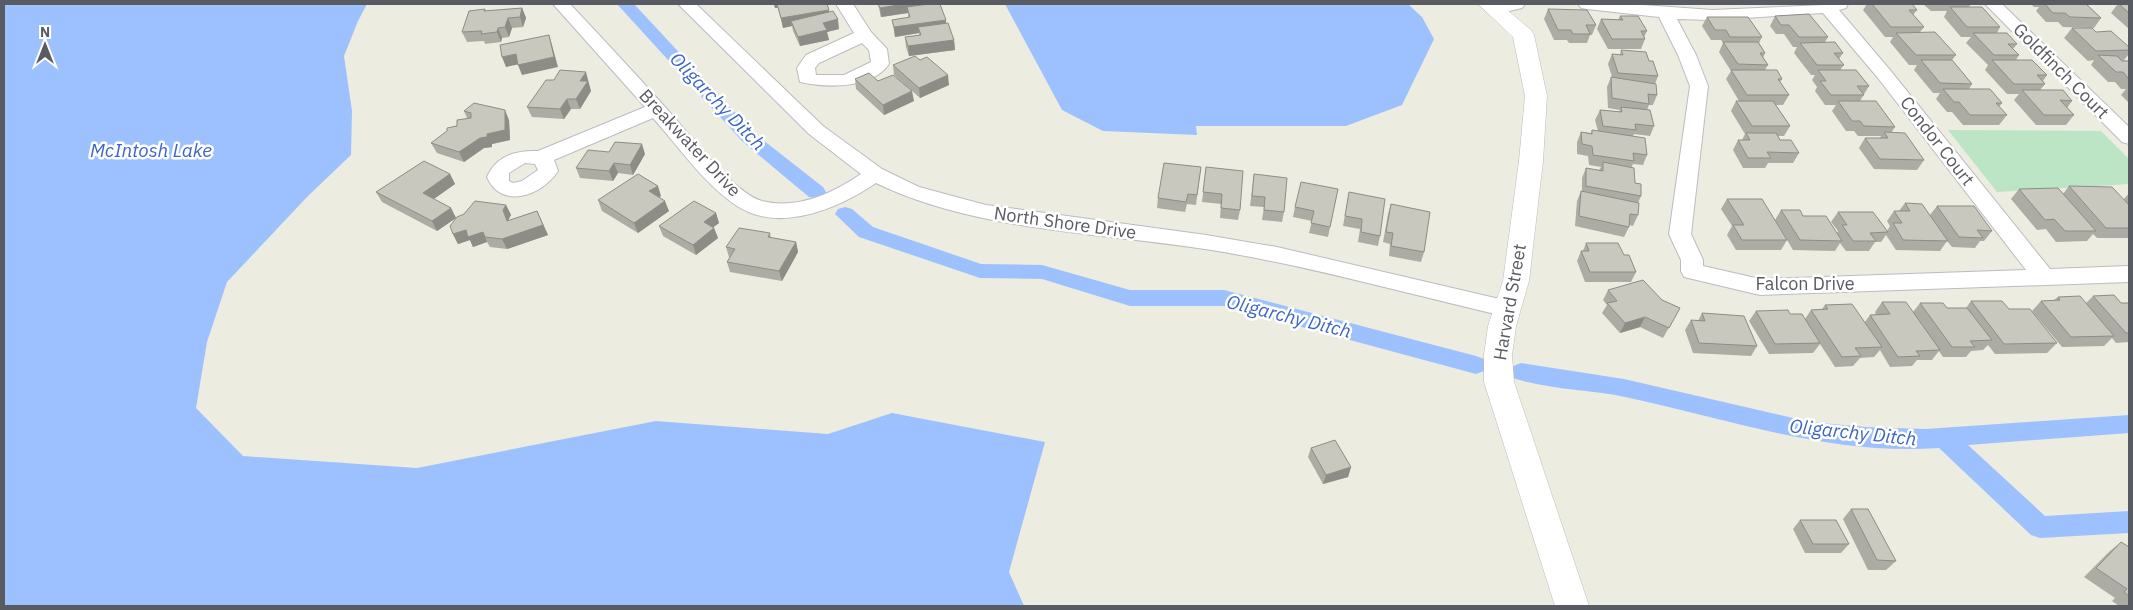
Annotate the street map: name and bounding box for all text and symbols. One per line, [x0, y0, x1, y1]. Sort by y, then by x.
street label: Goldfinch Court [2009, 18, 2114, 123]
north arrow [20, 20, 70, 70]
text: N [40, 23, 50, 41]
water label: Oligarchy Ditch [665, 47, 771, 155]
street label: Breakwater Drive [634, 84, 746, 202]
street label: Condor Court [1895, 91, 1979, 190]
water label: McIntosh Lake [90, 138, 212, 162]
street label: North Shore Drive [992, 201, 1138, 244]
street label: Harvard Street [1488, 242, 1531, 362]
street label: Falcon Drive [1755, 272, 1855, 295]
water label: Oligarchy Ditch [1224, 289, 1354, 343]
water label: Oligarchy Ditch [1788, 413, 1918, 451]

